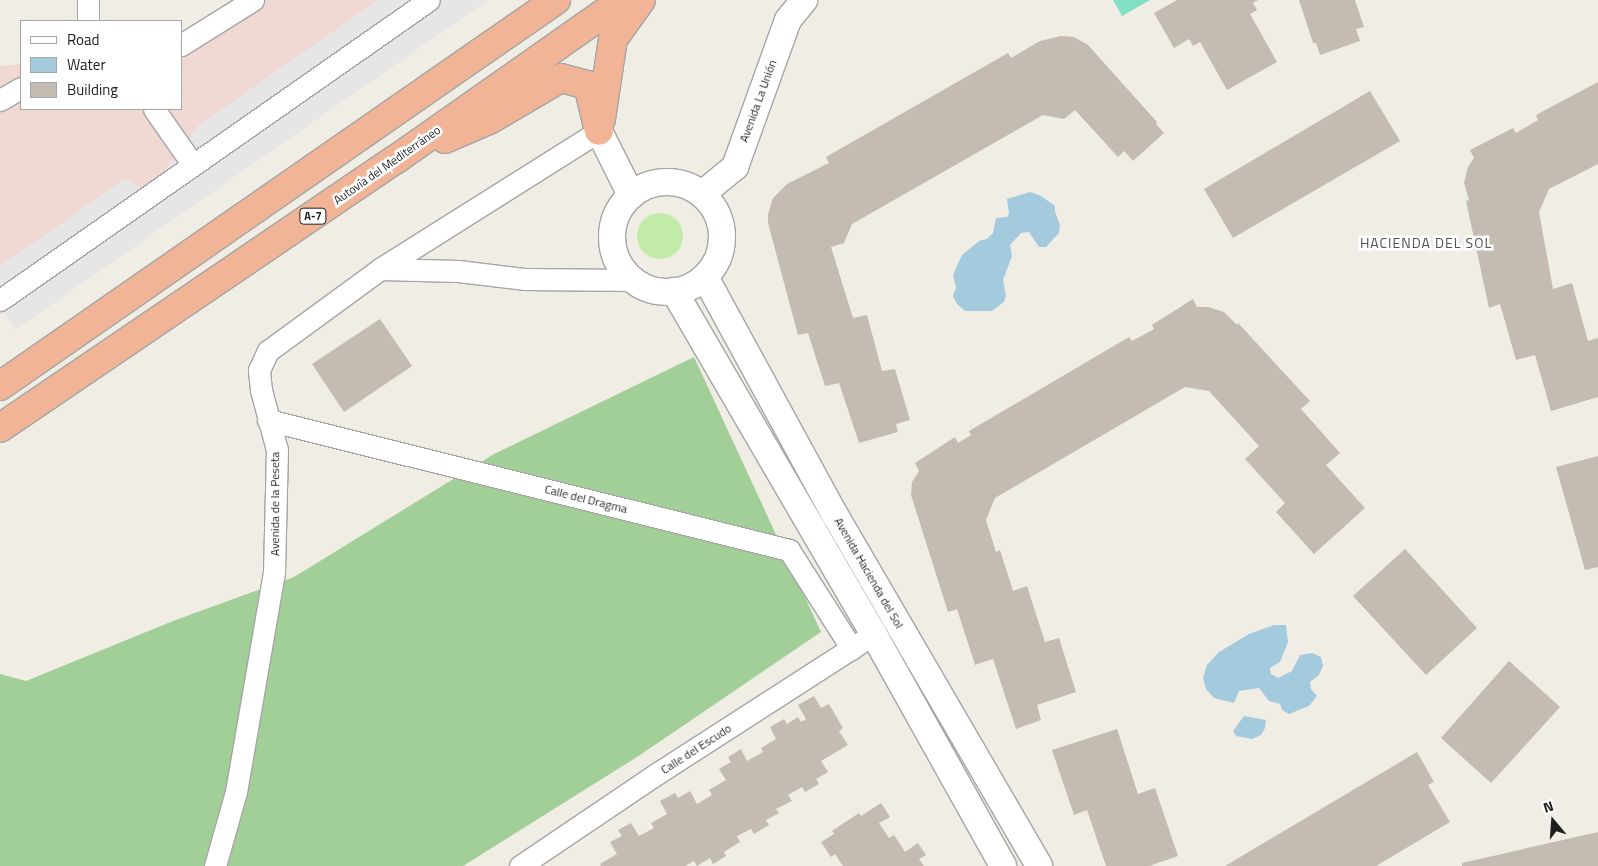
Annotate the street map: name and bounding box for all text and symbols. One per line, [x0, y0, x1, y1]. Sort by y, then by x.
legend [20, 20, 182, 110]
text: Road [67, 28, 99, 51]
text: Water [67, 53, 106, 76]
street label: Avenida La Unión [736, 58, 780, 144]
text: Building [67, 78, 118, 101]
street label: Autovía del Mediterráneo [331, 123, 443, 207]
road number: A-7 [299, 208, 327, 225]
district label: HACIENDA DEL SOL [1358, 235, 1494, 251]
street label: Avenida de la Peseta [268, 452, 282, 556]
street label: Calle del Dragma [543, 482, 629, 516]
street label: Avenida Hacienda del Sol [831, 515, 907, 631]
street label: Calle del Escudo [658, 721, 734, 777]
text: N [1540, 795, 1556, 818]
north arrow [1528, 796, 1578, 846]

